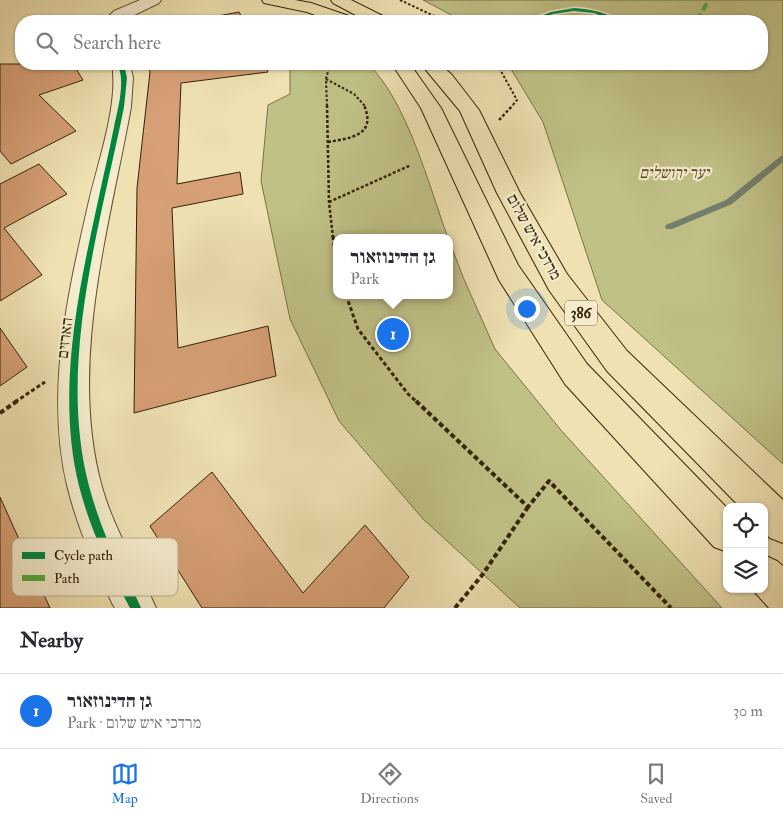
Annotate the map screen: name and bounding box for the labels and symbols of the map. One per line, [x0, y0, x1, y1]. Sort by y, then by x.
park label: יער ירושלים [639, 163, 710, 183]
street label: מרדכי איש שלום [502, 190, 566, 284]
your location [514, 296, 540, 322]
road number: 386 [565, 300, 597, 326]
pin: 1 [377, 315, 409, 353]
street label: הארזים [53, 316, 77, 360]
legend [12, 538, 178, 596]
text: Cycle path [54, 547, 114, 565]
text: Path [54, 570, 80, 587]

